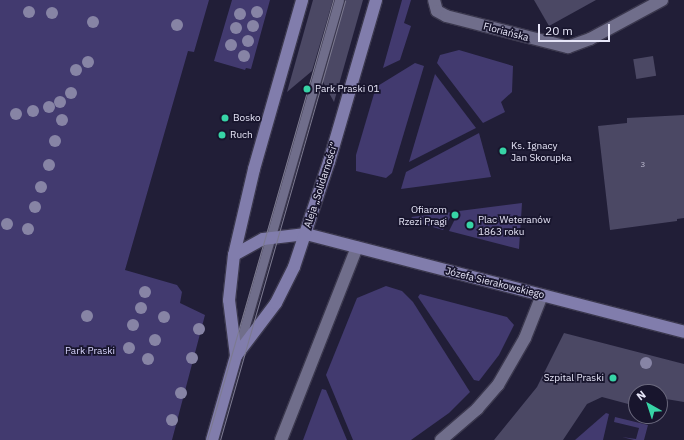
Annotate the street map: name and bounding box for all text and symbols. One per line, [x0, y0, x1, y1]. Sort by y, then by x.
scale bar [540, 16, 612, 42]
street label: Floriańska [482, 20, 530, 44]
text: 20 m [545, 23, 573, 38]
place label: Park Praski 01 [315, 83, 380, 95]
marker: Park Praski 01 [302, 84, 312, 94]
place label: Bosko [233, 112, 261, 124]
marker: Bosko [220, 113, 230, 123]
place label: Ruch [230, 129, 253, 141]
marker: Ruch [217, 130, 227, 140]
place label: Ks. Ignacy Jan Skorupka [511, 139, 572, 162]
street label: Aleja „Solidarności” [301, 141, 341, 229]
marker: Ks. Ignacy Jan Skorupka [498, 146, 508, 156]
house number: 3 [641, 160, 645, 170]
place label: Ofiarom Rzezi Pragi [398, 203, 447, 226]
marker: Ofiarom Rzezi Pragi [450, 210, 460, 220]
place label: Plac Weteranów 1863 roku [478, 213, 551, 236]
marker: Plac Weteranów 1863 roku [465, 220, 475, 230]
street label: Józefa Sierakowskiego [444, 265, 546, 301]
park label: Park Praski [65, 345, 115, 357]
place label: Szpital Praski [544, 372, 604, 384]
marker: Szpital Praski [607, 372, 619, 384]
north arrow [628, 384, 668, 424]
text: N [634, 388, 649, 403]

